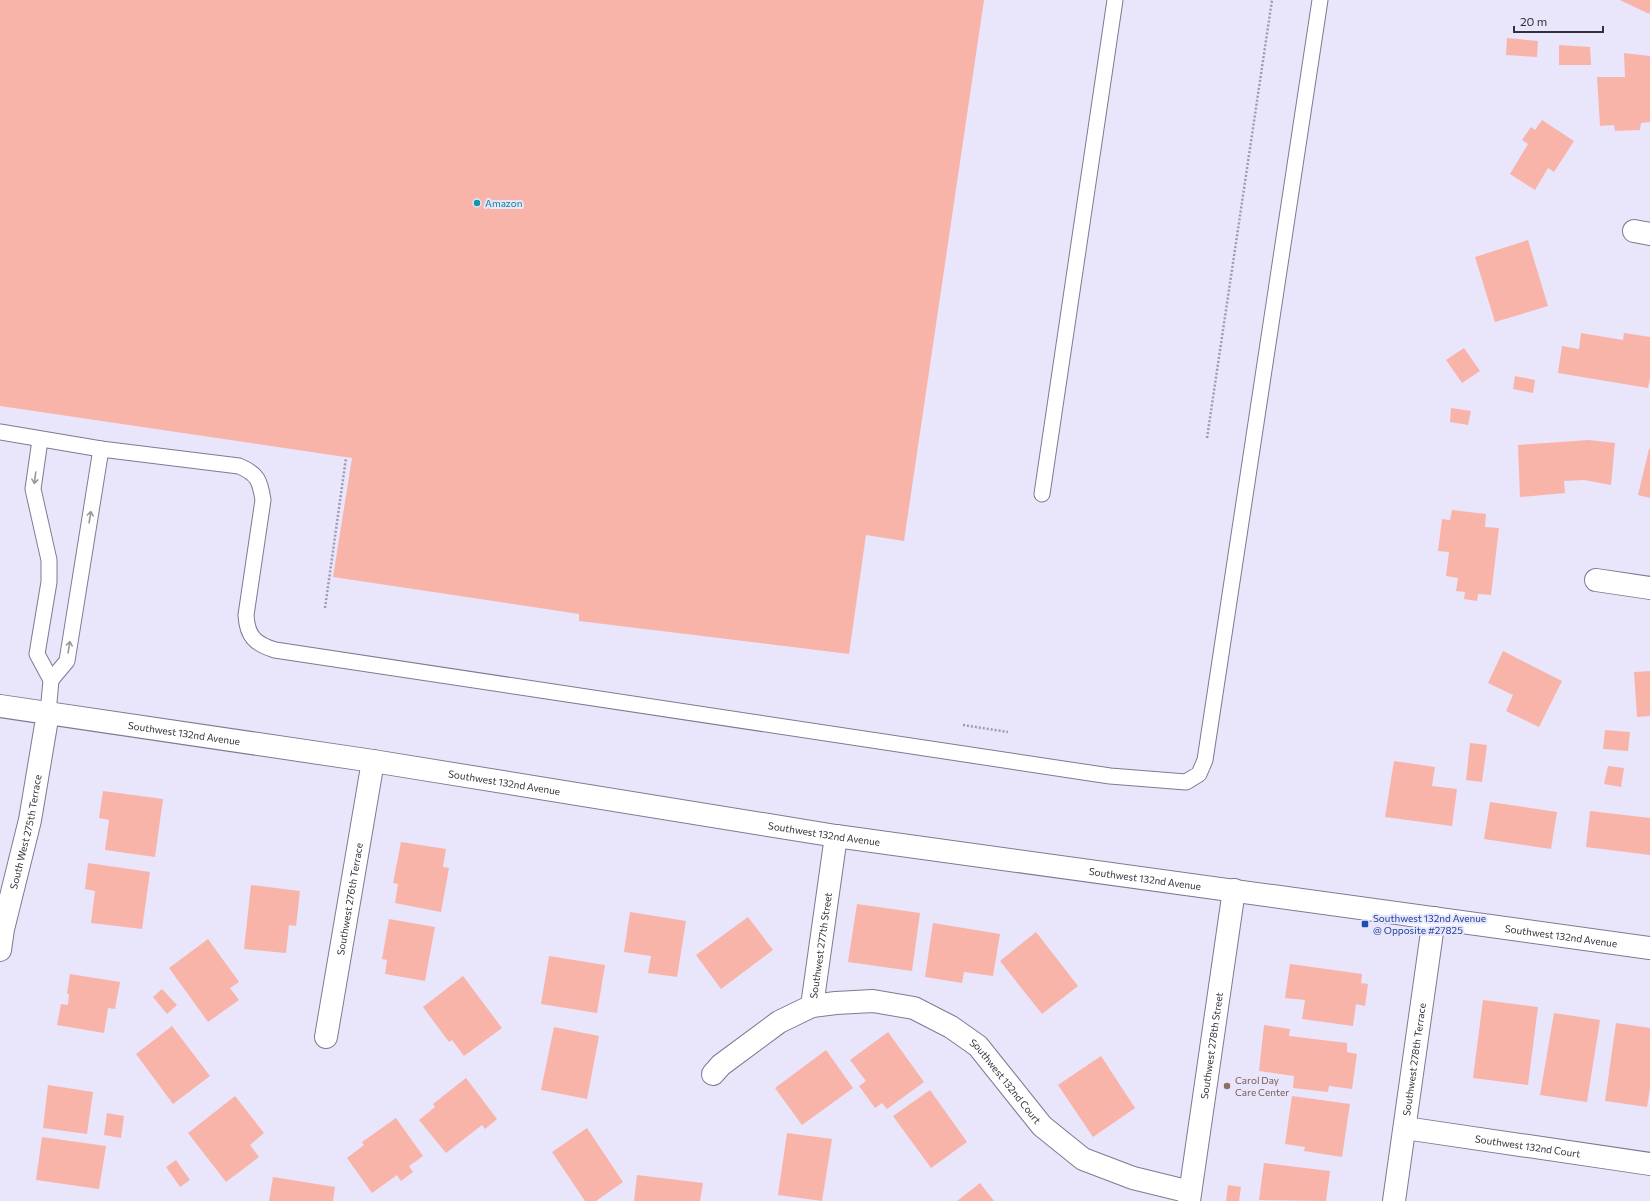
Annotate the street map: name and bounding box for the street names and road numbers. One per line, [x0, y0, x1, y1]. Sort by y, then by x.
street label: Southwest 132nd Avenue [127, 719, 241, 747]
street label: Southwest 132nd Avenue [447, 767, 561, 797]
street label: South West 275th Terrace [7, 774, 44, 890]
street label: Southwest 132nd Avenue [767, 819, 881, 848]
street label: Southwest 276th Terrace [334, 842, 365, 956]
street label: Southwest 132nd Avenue [1088, 865, 1202, 892]
street label: Southwest 277th Street [807, 892, 834, 999]
street label: Southwest 132nd Avenue [1504, 922, 1618, 949]
street label: Southwest 278th Street [1198, 991, 1225, 1100]
street label: Southwest 278th Terrace [1400, 1002, 1428, 1117]
street label: Southwest 132nd Court [967, 1036, 1044, 1126]
street label: Southwest 132nd Court [1474, 1132, 1581, 1160]

